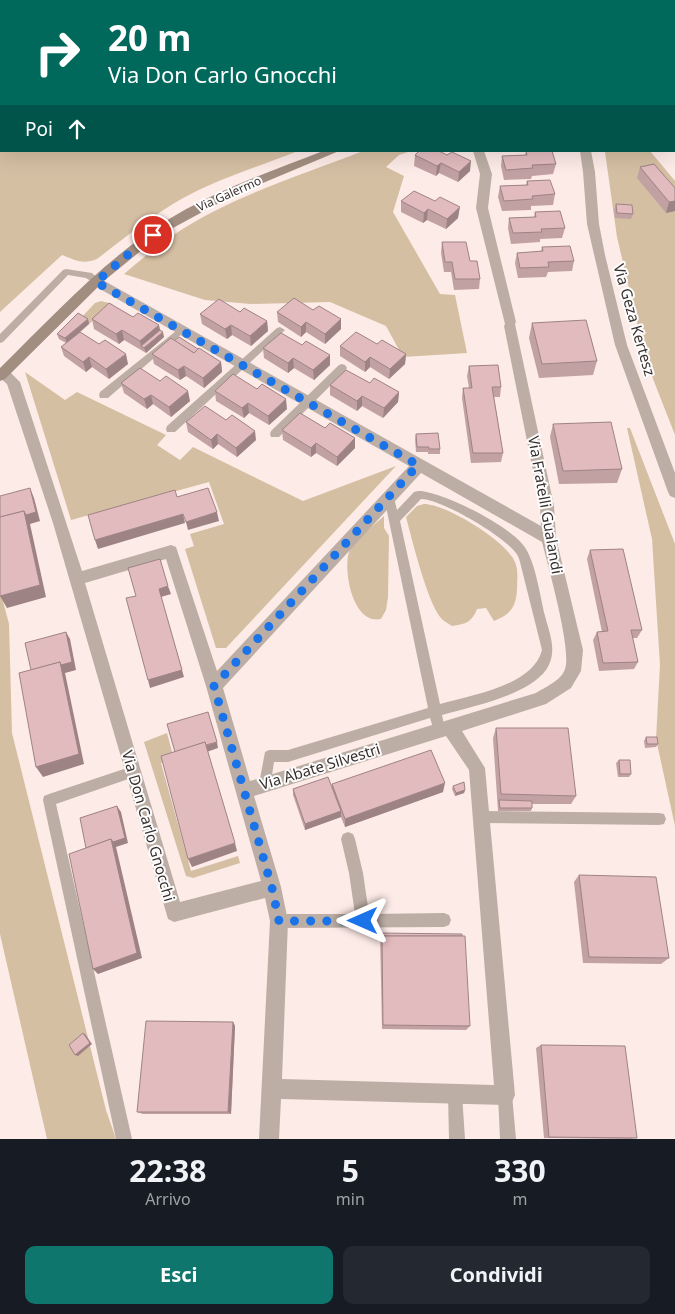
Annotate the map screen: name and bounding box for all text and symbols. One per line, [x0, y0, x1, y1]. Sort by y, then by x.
text: 20 m [108, 14, 191, 61]
icon: right [25, 20, 90, 85]
text: Via Don Carlo Gnocchi [108, 59, 337, 89]
icon: ahead [63, 115, 91, 143]
text: Poi [25, 116, 53, 142]
street label: Via Galermo [194, 172, 264, 215]
pin [132, 214, 174, 256]
icon: arrive [139, 221, 167, 249]
street label: Via Geza Kertesz [609, 261, 661, 378]
street label: Via Fratelli Gualandi [524, 434, 568, 575]
street label: Via Abate Silvestri [257, 738, 382, 794]
street label: Via Don Carlo Gnocchi [118, 748, 180, 904]
position arrow [336, 894, 388, 946]
text: 22:38 [129, 1150, 206, 1191]
text: 5 [342, 1150, 359, 1191]
text: 330 [494, 1150, 546, 1191]
text: Arrivo [145, 1188, 191, 1210]
text: min [336, 1188, 365, 1210]
text: m [512, 1188, 527, 1210]
button: Esci [25, 1246, 333, 1304]
button: Condividi [343, 1246, 650, 1304]

